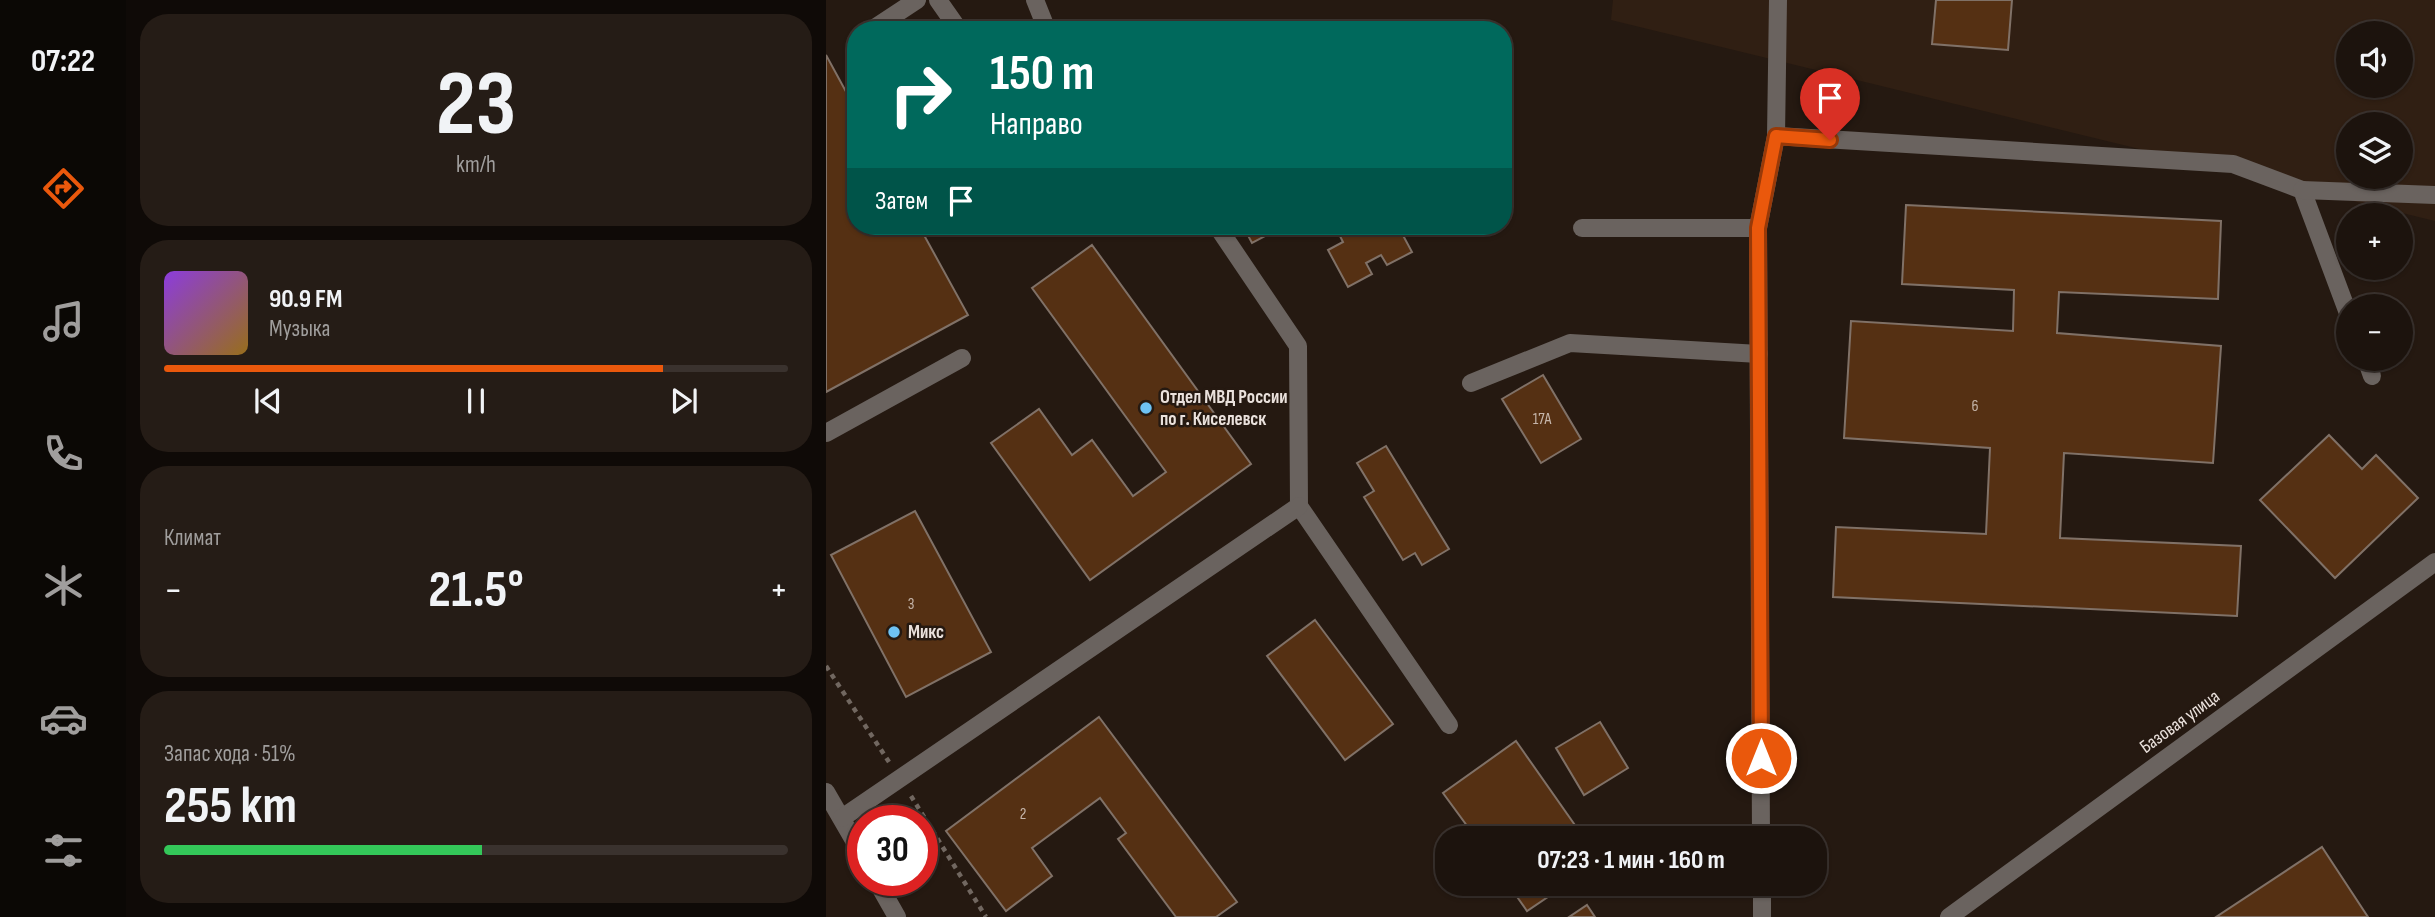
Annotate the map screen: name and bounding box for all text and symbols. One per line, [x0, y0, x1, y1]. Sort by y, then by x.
map controls [2336, 21, 2413, 371]
button: sound [2336, 21, 2413, 98]
text: 07:22 [31, 42, 95, 81]
text: 150 m [990, 45, 1094, 104]
icon: right [875, 49, 966, 140]
text: 23 [436, 51, 516, 160]
pin [1800, 68, 1860, 140]
icon: arrive [1811, 79, 1849, 117]
text: Направо [990, 105, 1083, 144]
button: layers [2336, 112, 2413, 189]
text: km/h [456, 151, 496, 179]
icon: directions [39, 164, 88, 213]
icon: arrive [942, 182, 980, 220]
text: Затем [875, 186, 928, 217]
button: + [2336, 203, 2413, 280]
text: 90.9 FM [269, 284, 342, 315]
button: − [2336, 294, 2413, 371]
icon: music [39, 297, 88, 346]
text: Музыка [269, 315, 330, 343]
icon: previous [249, 382, 287, 420]
icon: pause [457, 382, 495, 420]
icon: next [665, 382, 703, 420]
place label: Отдел МВД России по г. Киселевск [1160, 386, 1288, 431]
house number: 6 [1971, 397, 1979, 416]
marker: Отдел МВД России по г. Киселевск [1138, 400, 1154, 416]
house number: 17А [1533, 410, 1551, 429]
icon: phone [39, 429, 88, 478]
text: Климат [164, 524, 221, 552]
text: 21.5° [428, 559, 524, 622]
icon: climate [39, 561, 88, 610]
text: − [164, 568, 183, 613]
text: + [769, 568, 788, 613]
house number: 3 [908, 595, 914, 614]
place label: Микс [908, 621, 944, 644]
marker: Микс [886, 624, 902, 640]
street label: Базовая улица [2136, 685, 2224, 759]
icon: car [39, 694, 88, 743]
position arrow [1724, 721, 1798, 795]
text: Запас хода · 51% [164, 740, 296, 768]
text: 255 km [164, 775, 297, 838]
speed limit sign: 30 [847, 805, 938, 896]
house number: 2 [1020, 805, 1026, 824]
icon: filters [39, 826, 88, 875]
text: 07:23 · 1 мин · 160 m [1537, 845, 1725, 876]

